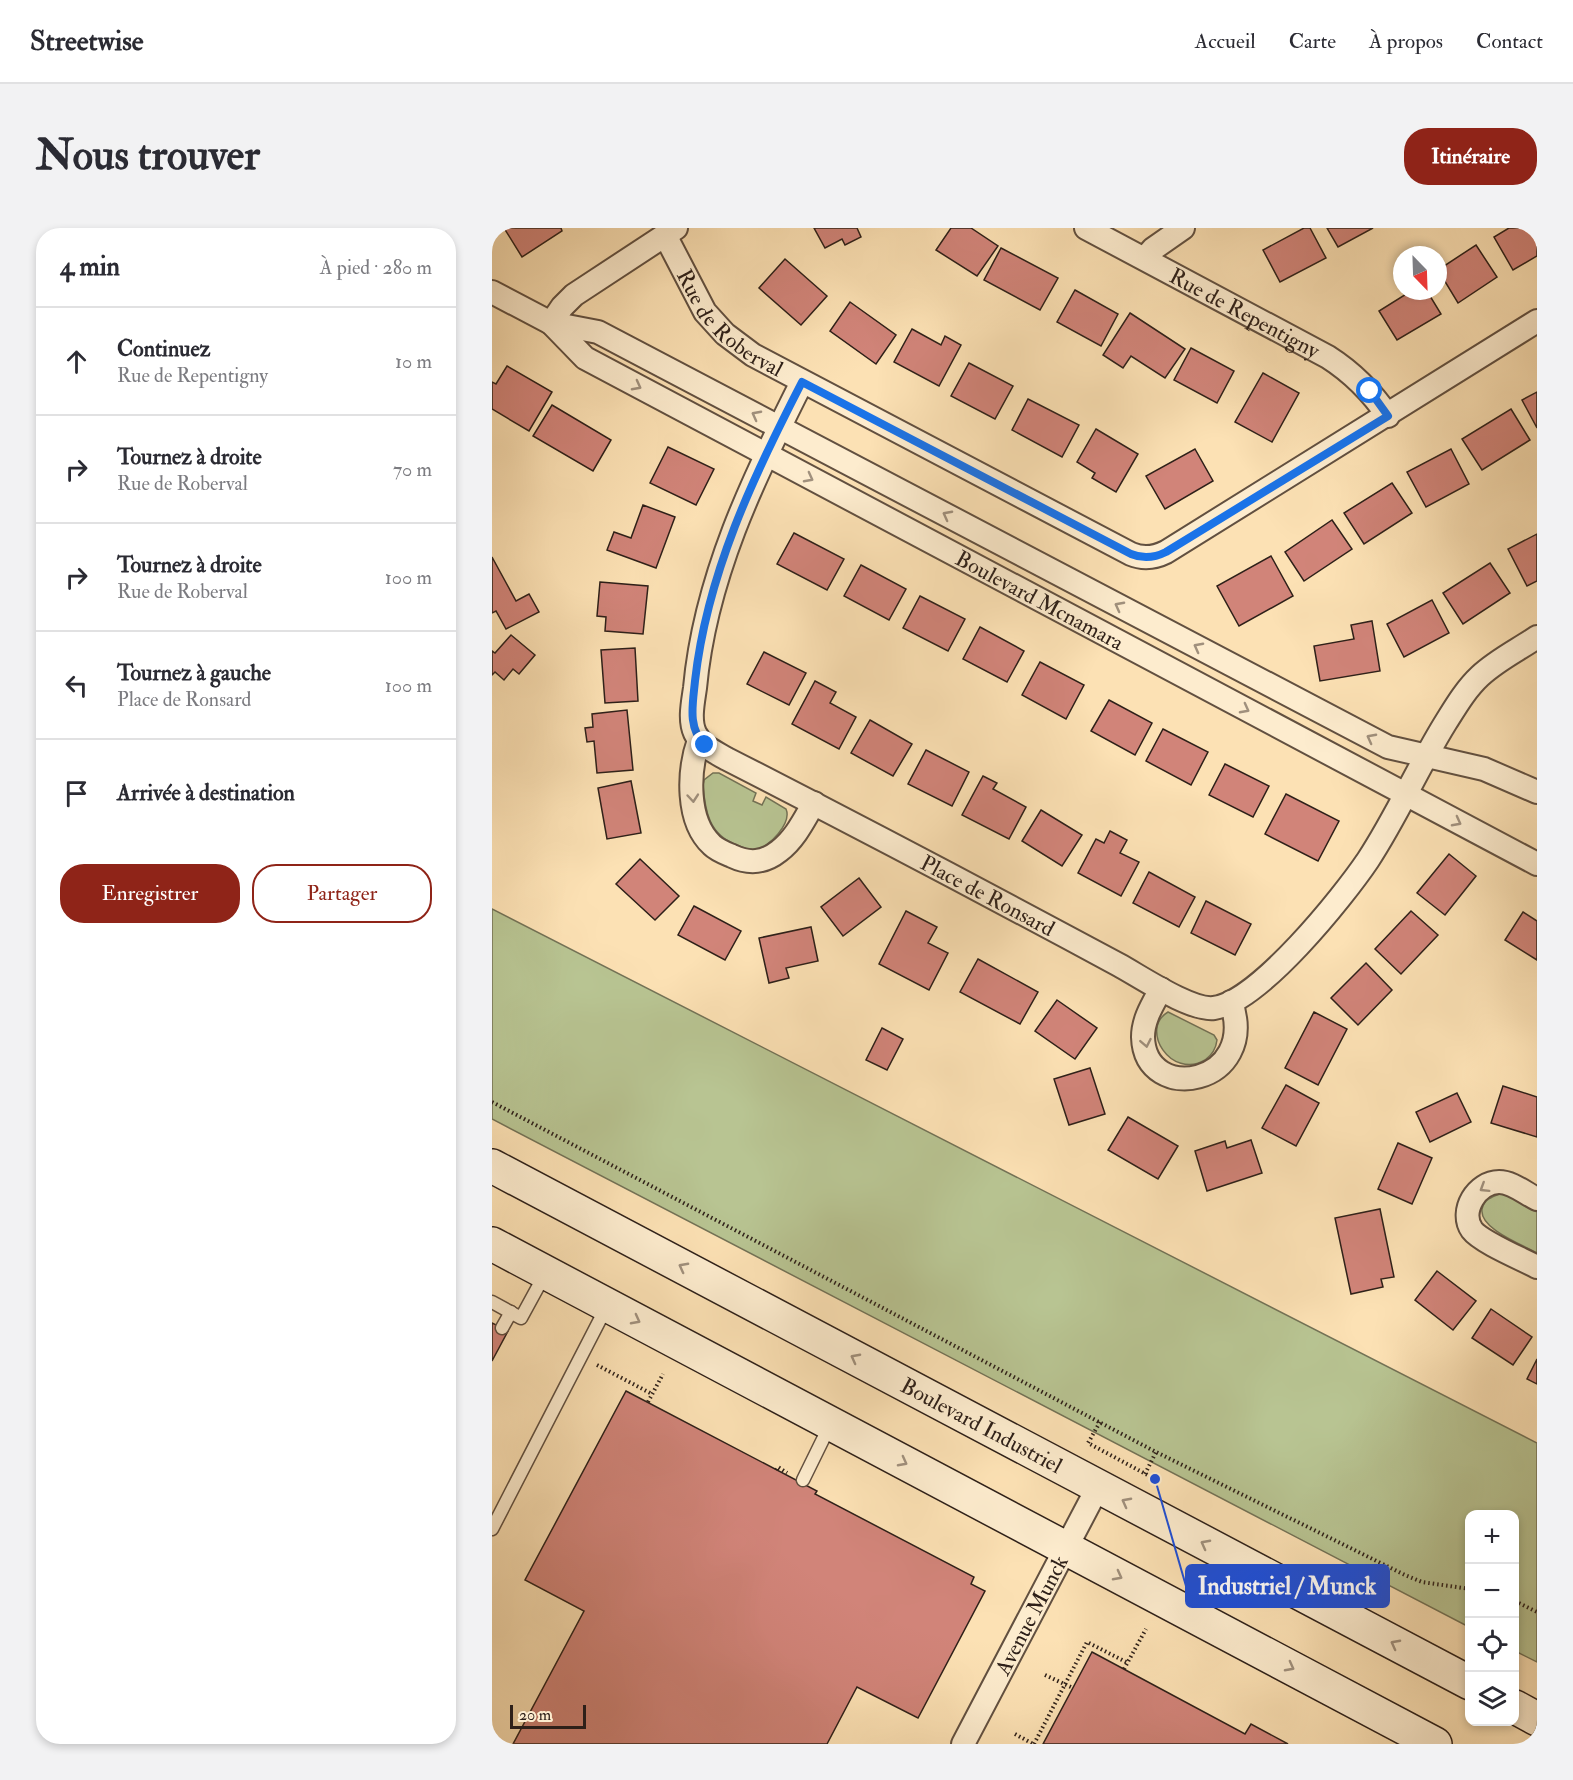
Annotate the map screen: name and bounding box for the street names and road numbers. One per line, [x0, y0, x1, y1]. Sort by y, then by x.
street label: Rue de Repentigny [1164, 262, 1325, 365]
street label: Rue de Roberval [670, 264, 788, 384]
street label: Boulevard Mcnamara [950, 545, 1129, 657]
street label: Place de Ronsard [916, 849, 1060, 943]
street label: Boulevard Industriel [896, 1372, 1067, 1480]
street label: Avenue Munck [988, 1550, 1075, 1681]

